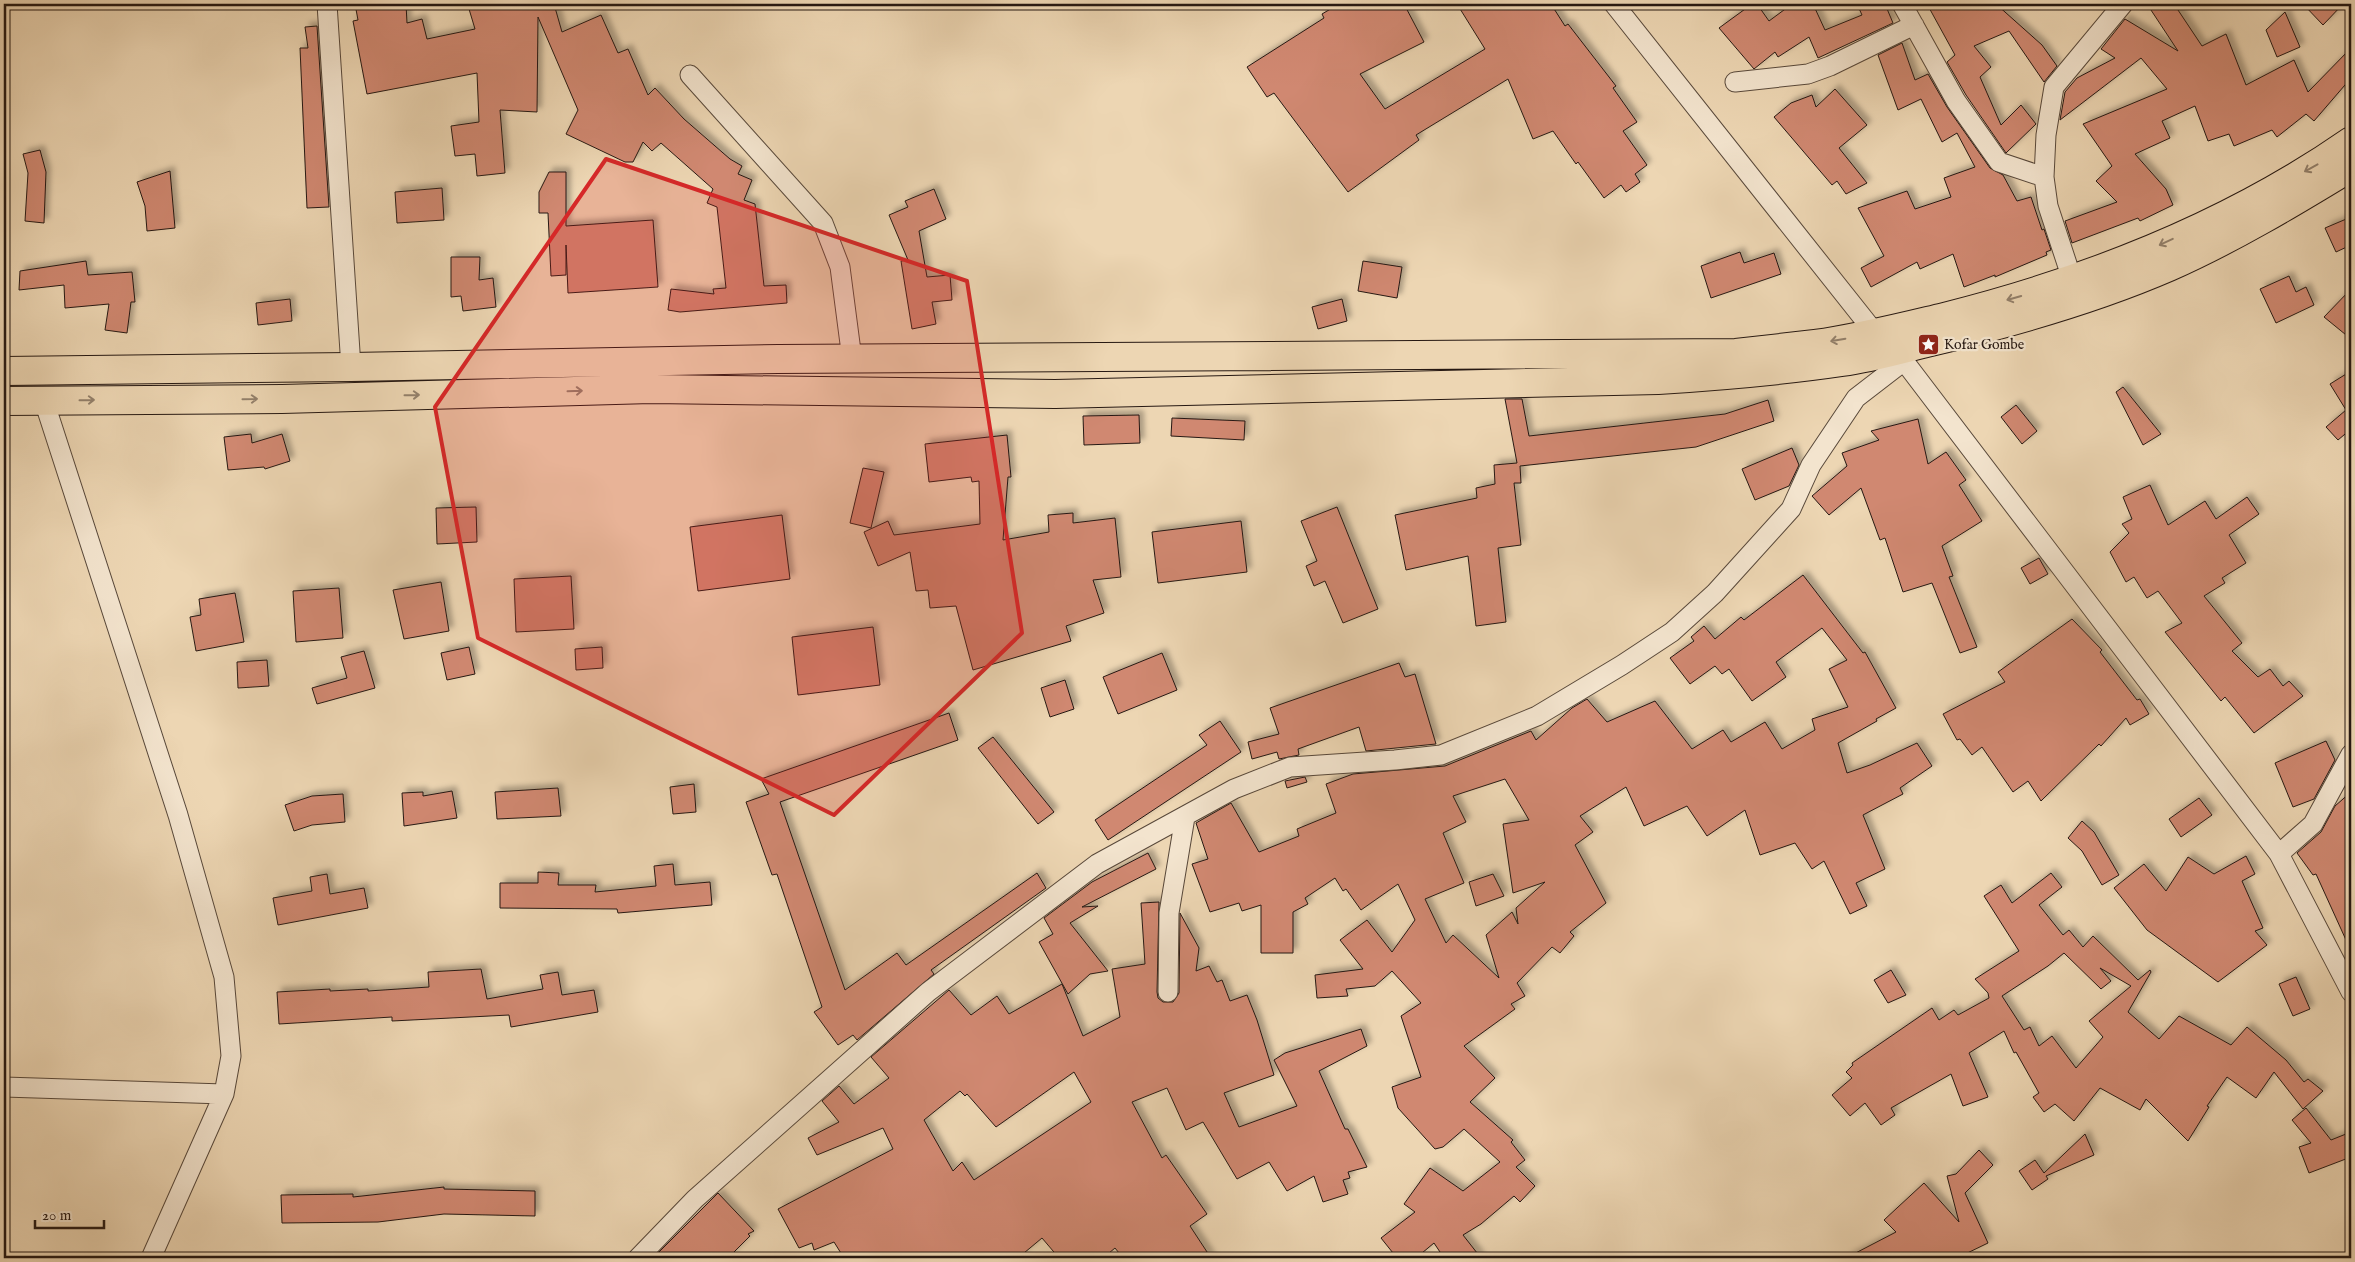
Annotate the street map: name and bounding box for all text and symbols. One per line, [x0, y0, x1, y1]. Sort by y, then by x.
one-way arrow [2304, 164, 2318, 174]
one-way arrow [2159, 238, 2174, 247]
one-way arrow [2006, 294, 2022, 304]
place icon: Kofar Gombe [1916, 332, 1940, 356]
one-way arrow [1831, 335, 1847, 345]
place label: Kofar Gombe [1944, 336, 2025, 354]
one-way arrow [566, 386, 583, 396]
one-way arrow [404, 391, 420, 400]
one-way arrow [242, 394, 258, 404]
one-way arrow [79, 395, 95, 405]
scale bar [35, 1197, 104, 1229]
text: 20 m [42, 1206, 72, 1225]

